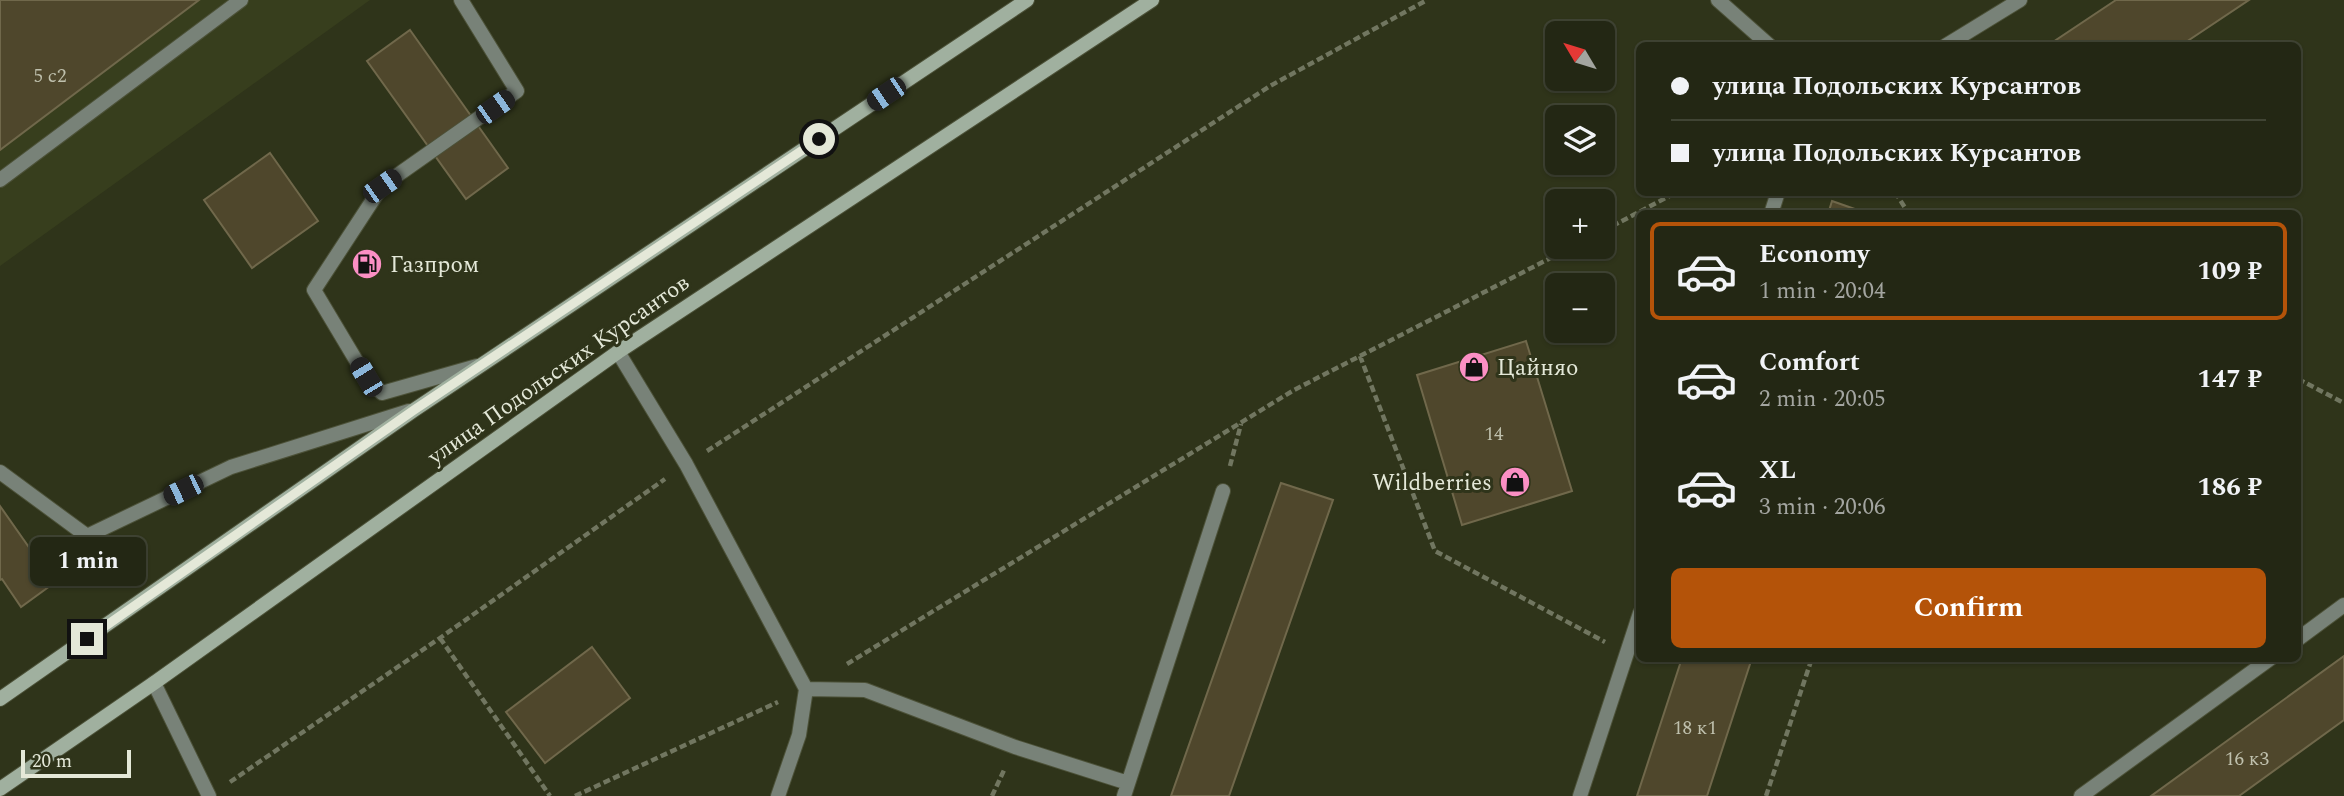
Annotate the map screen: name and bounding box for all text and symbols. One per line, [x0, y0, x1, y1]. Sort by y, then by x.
north arrow [1545, 21, 1615, 91]
map controls [1545, 21, 1615, 343]
house number: 5 с2 [34, 62, 66, 91]
text: улица Подольских Курсантов [1713, 66, 2081, 106]
car [863, 74, 910, 114]
car [472, 86, 519, 128]
button: layers [1545, 105, 1615, 175]
route start [803, 123, 835, 155]
text: улица Подольских Курсантов [1713, 133, 2081, 173]
car [359, 165, 406, 207]
button: + [1545, 189, 1615, 259]
text: Economy [1759, 234, 1869, 274]
icon: car [1675, 240, 1738, 303]
fuel station icon: Газпром [350, 247, 384, 281]
place label: Газпром [390, 248, 479, 283]
text: 109 ₽ [2197, 251, 2262, 291]
street label: улица Подольских Курсантов [420, 266, 697, 475]
button: − [1545, 273, 1615, 343]
text: 1 min · 20:04 [1759, 274, 1886, 309]
text: Comfort [1759, 342, 1860, 382]
icon: car [1675, 348, 1738, 411]
shop icon: Цайняо [1457, 350, 1491, 384]
place label: Цайняо [1497, 351, 1578, 386]
car [347, 354, 386, 400]
text: 147 ₽ [2197, 359, 2262, 399]
text: 2 min · 20:05 [1759, 382, 1886, 417]
house number: 14 [1484, 420, 1504, 449]
text: XL [1759, 450, 1796, 490]
icon: car [1675, 456, 1738, 519]
shop icon: Wildberries [1498, 465, 1532, 499]
place label: Wildberries [1372, 466, 1492, 501]
text: 186 ₽ [2197, 467, 2262, 507]
car [160, 471, 207, 509]
text: 3 min · 20:06 [1759, 490, 1886, 525]
callout: 1 min [29, 538, 145, 586]
text: 1 min [57, 544, 119, 579]
button: Confirm [1671, 568, 2266, 648]
route end [71, 623, 103, 655]
house number: 18 к1 [1673, 714, 1717, 743]
house number: 16 к3 [2225, 745, 2269, 774]
scale bar [21, 747, 131, 779]
text: 20 m [32, 747, 72, 776]

